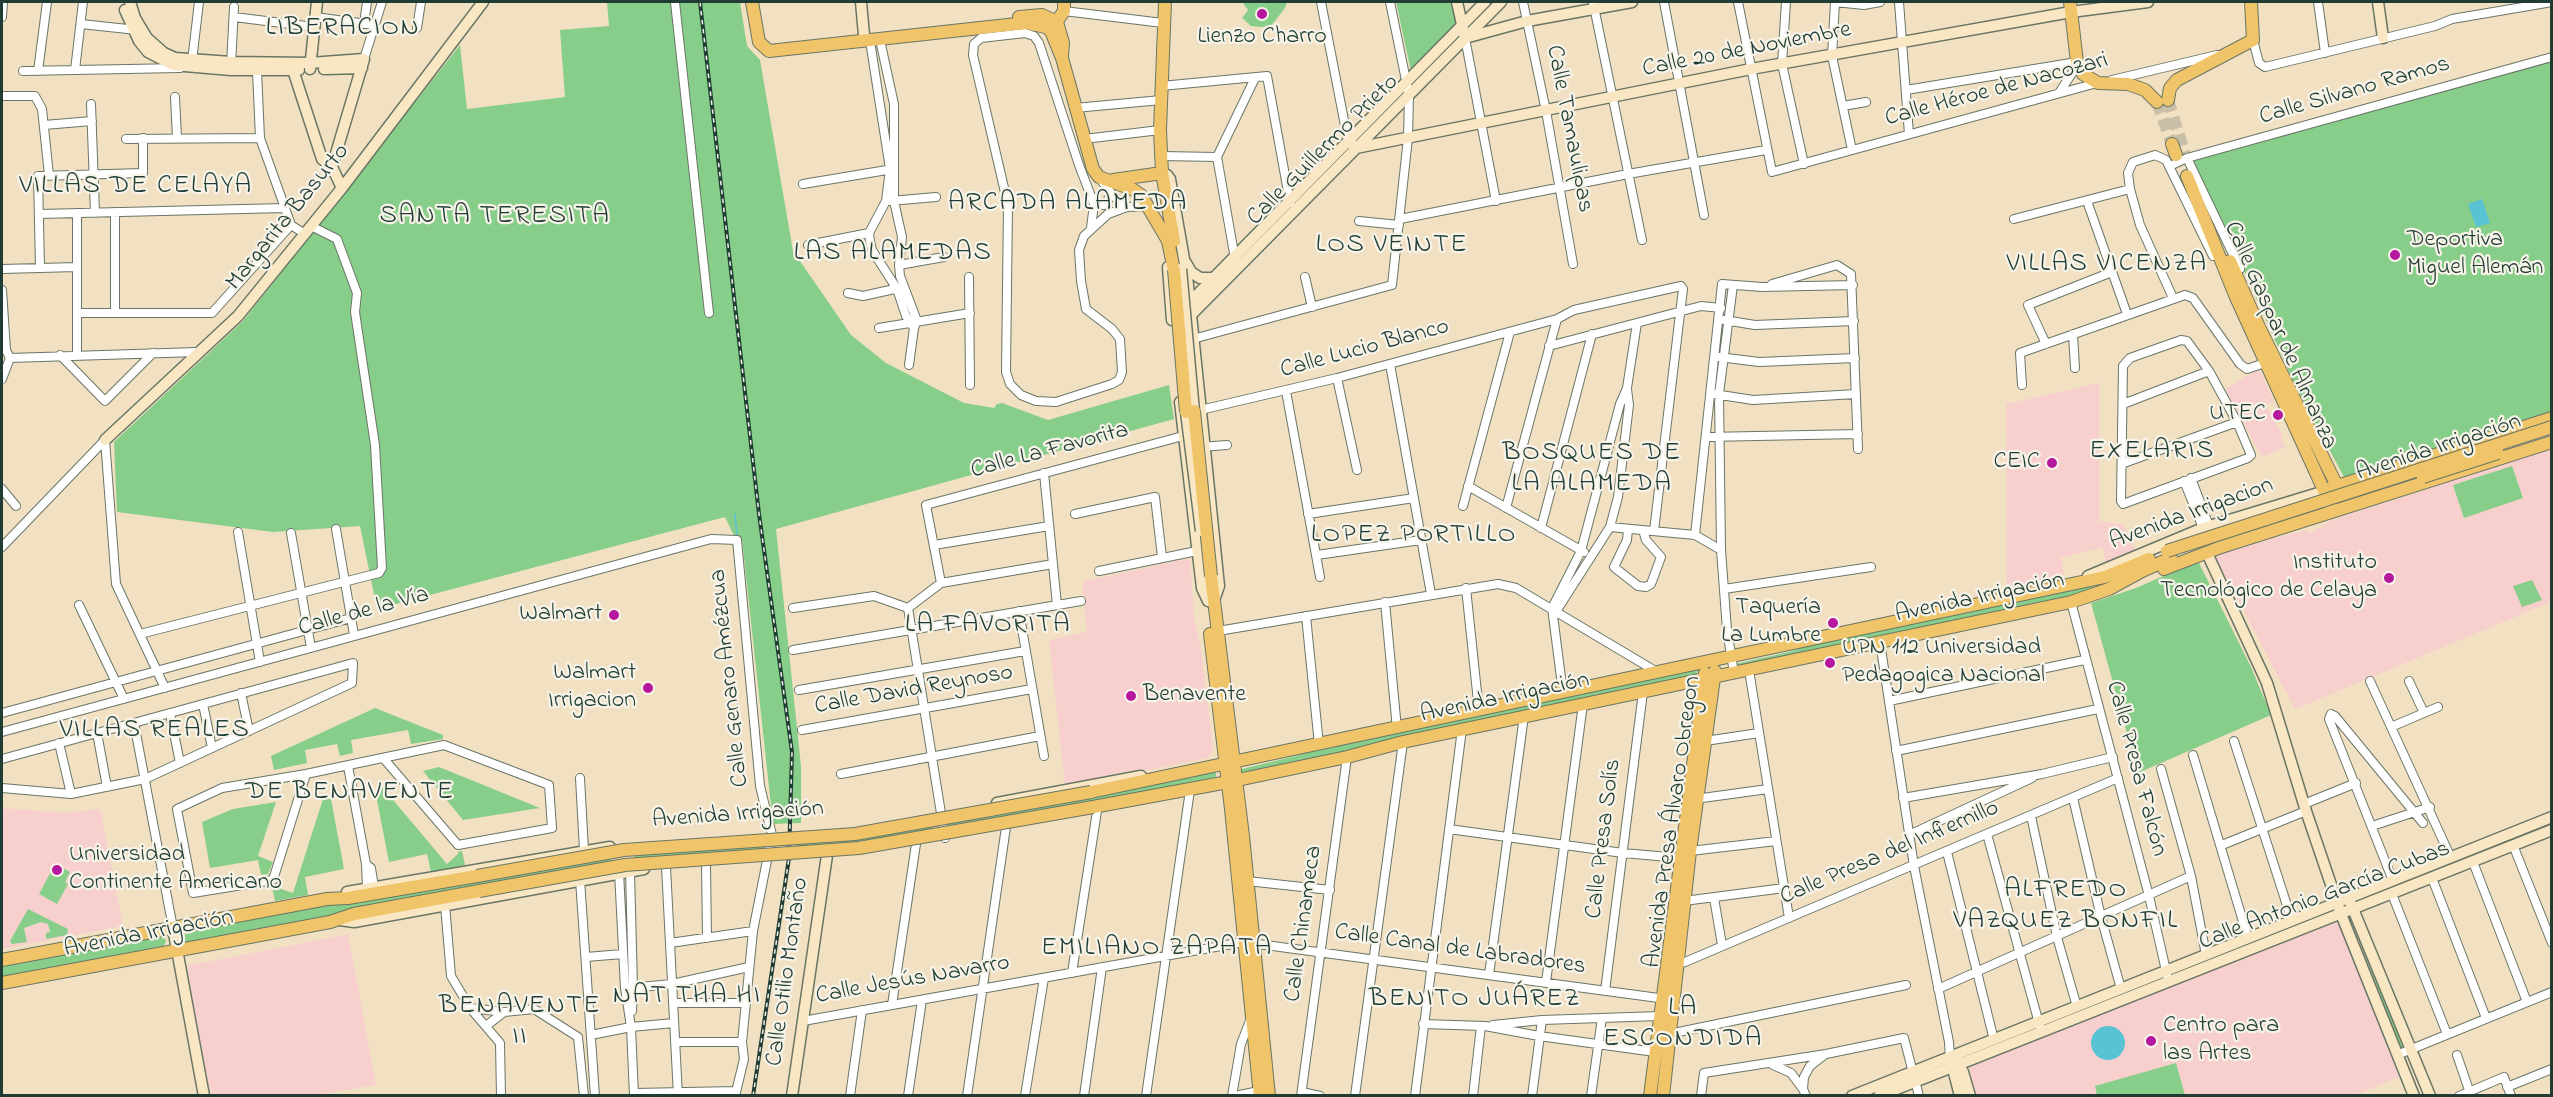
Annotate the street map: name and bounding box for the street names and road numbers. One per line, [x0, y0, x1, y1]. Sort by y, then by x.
street label: Calle 20 de Noviembre [1640, 17, 1854, 85]
street label: Calle Tamaulipas [1538, 43, 1598, 215]
street label: Calle Héroe de Nacozari [1882, 47, 2112, 135]
street label: Calle Silvano Ramos [2256, 51, 2454, 133]
street label: Calle Guillermo Prieto [1242, 69, 1406, 233]
street label: Margarita Basurto [221, 139, 357, 297]
street label: Calle Gaspar de Almanza [2216, 218, 2342, 454]
street label: Calle Lucio Blanco [1277, 314, 1453, 386]
street label: Avenida Irrigación [2353, 409, 2525, 489]
street label: Calle La Favorita [968, 417, 1132, 487]
street label: Avenida Irrigacion [2106, 472, 2278, 558]
street label: Avenida Irrigación [1893, 567, 2067, 631]
street label: Calle Genaro Amézcua [705, 568, 757, 788]
street label: Calle de la Vía [296, 582, 432, 644]
street label: Calle David Reynoso [813, 659, 1015, 723]
street label: Avenida Irrigación [1418, 667, 1592, 731]
street label: Avenida Presa Álvaro Obregon [1639, 674, 1709, 970]
street label: Calle Presa Falcón [2098, 678, 2172, 860]
street label: Calle Presa Solís [1581, 758, 1629, 920]
street label: Calle Presa del Infiernillo [1776, 795, 2004, 913]
street label: Avenida Irrigación [651, 796, 825, 836]
street label: Calle Antonio García Cubas [2195, 836, 2455, 958]
street label: Calle Chinameca [1280, 844, 1330, 1004]
street label: Calle Otilio Montaño [762, 876, 816, 1068]
street label: Avenida Irrigación [62, 904, 236, 966]
street label: Calle Canal de Labradores [1333, 919, 1587, 983]
street label: Calle Jesús Navarro [814, 950, 1012, 1012]

